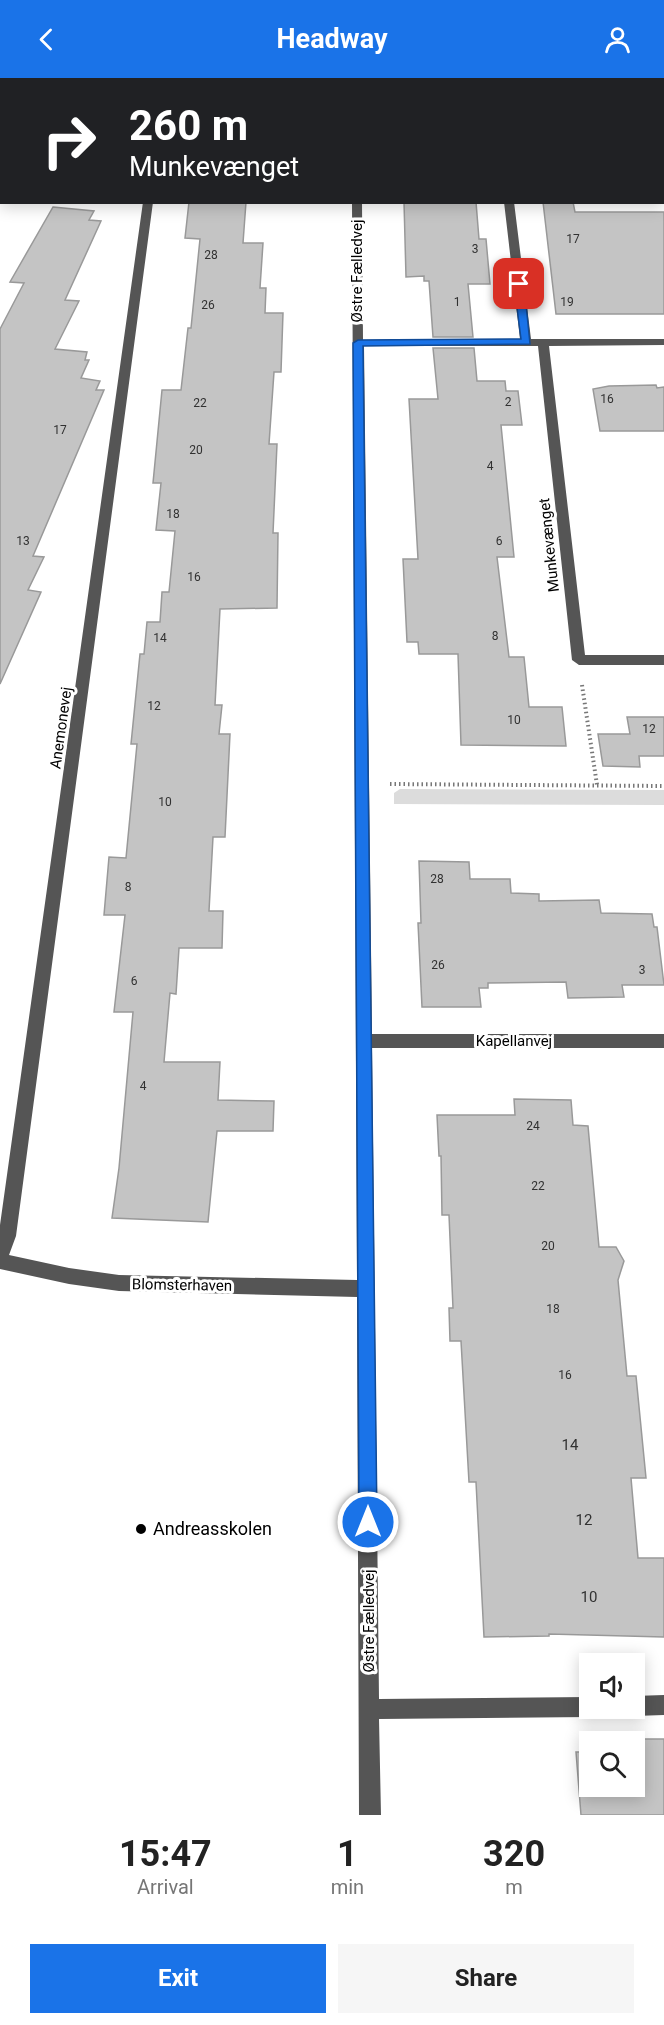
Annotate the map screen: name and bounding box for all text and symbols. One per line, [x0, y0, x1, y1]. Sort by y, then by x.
icon: back [30, 23, 63, 56]
text: Headway [277, 23, 387, 55]
icon: person [601, 23, 634, 56]
text: 260 m [129, 101, 248, 150]
icon: right [30, 102, 108, 180]
text: Munkevænget [129, 151, 299, 183]
street label: Østre Fælledvej [348, 220, 366, 322]
house number: 17 [566, 232, 580, 246]
house number: 3 [472, 242, 478, 256]
house number: 28 [204, 248, 218, 262]
pin [493, 258, 544, 309]
icon: arrive [502, 267, 535, 300]
house number: 1 [454, 295, 460, 309]
house number: 19 [560, 295, 574, 309]
house number: 26 [201, 298, 215, 312]
house number: 16 [600, 392, 614, 406]
house number: 2 [505, 395, 512, 409]
house number: 22 [193, 396, 207, 410]
house number: 17 [53, 423, 67, 437]
house number: 20 [189, 443, 203, 457]
house number: 4 [487, 459, 494, 473]
street label: Munkevænget [535, 497, 563, 593]
house number: 18 [166, 507, 180, 521]
house number: 13 [16, 534, 30, 548]
house number: 6 [496, 534, 503, 548]
house number: 16 [187, 570, 201, 584]
house number: 8 [492, 629, 499, 643]
house number: 14 [153, 631, 167, 645]
street label: Anemonevej [46, 686, 76, 770]
house number: 12 [147, 699, 161, 713]
house number: 10 [507, 713, 521, 727]
house number: 12 [642, 722, 656, 736]
house number: 10 [158, 795, 172, 809]
house number: 28 [430, 872, 444, 886]
house number: 8 [125, 880, 132, 894]
house number: 26 [431, 958, 445, 972]
house number: 3 [639, 963, 645, 977]
house number: 6 [131, 974, 138, 988]
street label: Kapellanvej [476, 1032, 552, 1050]
house number: 4 [140, 1079, 147, 1093]
house number: 24 [526, 1119, 540, 1133]
house number: 22 [531, 1179, 545, 1193]
house number: 20 [541, 1239, 555, 1253]
street label: Blomsterhaven [132, 1275, 232, 1295]
house number: 18 [546, 1302, 560, 1316]
house number: 16 [558, 1368, 572, 1382]
house number: 14 [562, 1436, 579, 1454]
position arrow [336, 1490, 400, 1554]
house number: 12 [576, 1511, 592, 1529]
place label: Andreasskolen [153, 1518, 272, 1539]
marker: Andreasskolen [134, 1522, 148, 1536]
street label: Østre Fælledvej [360, 1570, 378, 1672]
house number: 10 [581, 1588, 597, 1606]
map controls [579, 1653, 645, 1797]
button: sound [579, 1653, 645, 1719]
button: search [579, 1731, 645, 1797]
text: 15:47 [119, 1833, 212, 1875]
text: 1 [337, 1833, 358, 1875]
text: 320 [483, 1833, 545, 1875]
text: Arrival [137, 1875, 194, 1899]
text: min [331, 1875, 364, 1899]
text: m [505, 1875, 523, 1899]
button: Exit [30, 1944, 326, 2013]
button: Share [338, 1944, 634, 2013]

